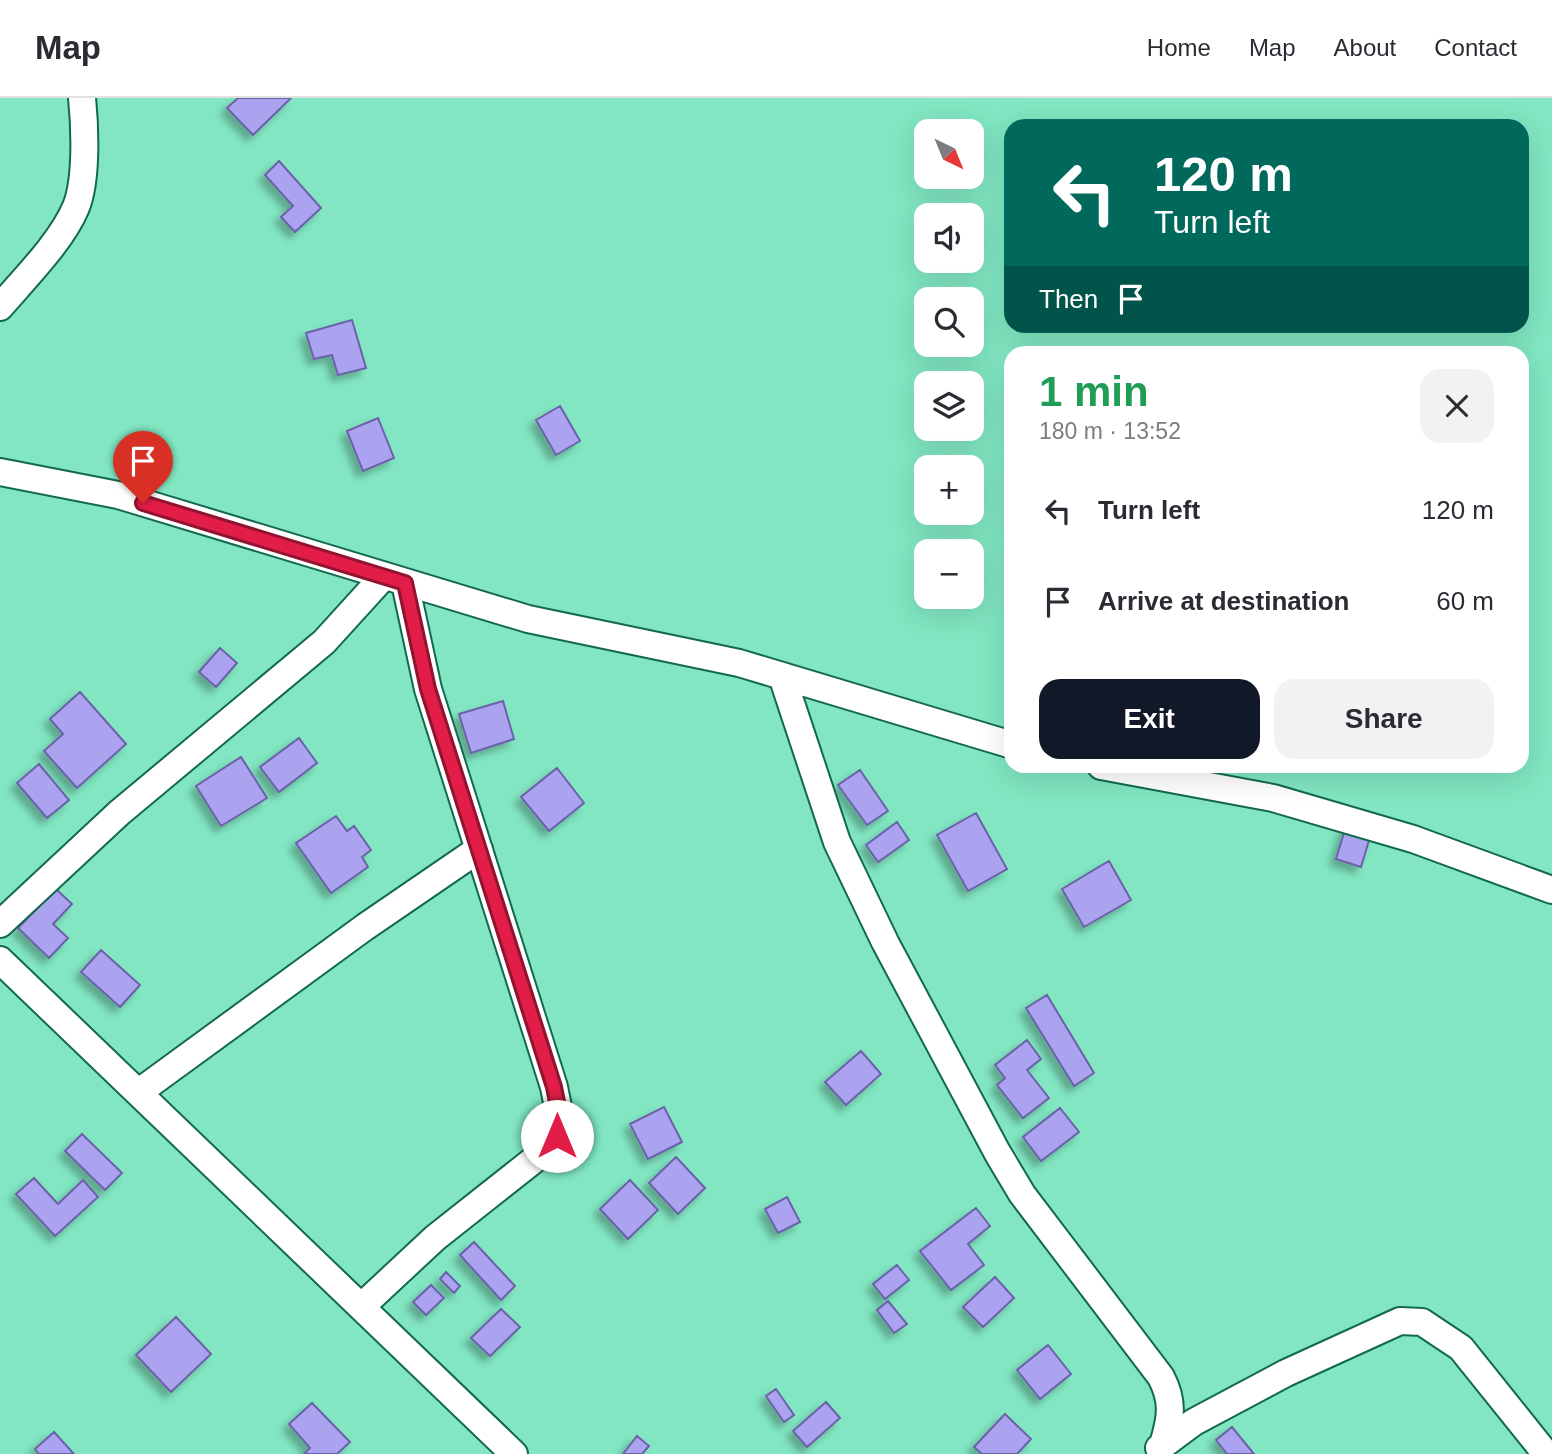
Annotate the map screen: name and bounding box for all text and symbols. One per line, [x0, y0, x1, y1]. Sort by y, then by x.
text: Map [35, 29, 101, 66]
text: Home [1147, 34, 1211, 61]
text: Map [1249, 34, 1296, 61]
text: About [1334, 34, 1396, 61]
text: Contact [1434, 34, 1517, 61]
north arrow [914, 119, 984, 189]
map controls [914, 119, 984, 609]
icon: left [1039, 147, 1130, 238]
text: 120 m [1154, 147, 1293, 201]
button: sound [914, 203, 984, 273]
text: Turn left [1154, 204, 1270, 240]
icon: arrive [1112, 280, 1150, 318]
text: Then [1039, 284, 1098, 314]
button: search [914, 287, 984, 357]
text: 1 min [1039, 368, 1149, 415]
button: close [1420, 369, 1494, 443]
button: layers [914, 371, 984, 441]
text: 180 m · 13:52 [1039, 418, 1181, 444]
pin [113, 431, 173, 503]
icon: arrive [124, 442, 162, 480]
button: + [914, 455, 984, 525]
icon: left [1039, 492, 1077, 530]
text: Turn left [1098, 495, 1200, 525]
text: 120 m [1422, 495, 1494, 525]
button: − [914, 539, 984, 609]
icon: arrive [1039, 583, 1077, 621]
text: Arrive at destination [1098, 586, 1349, 616]
text: 60 m [1436, 586, 1494, 616]
button: Exit [1039, 679, 1260, 759]
button: Share [1274, 679, 1494, 759]
position arrow [520, 1099, 594, 1173]

